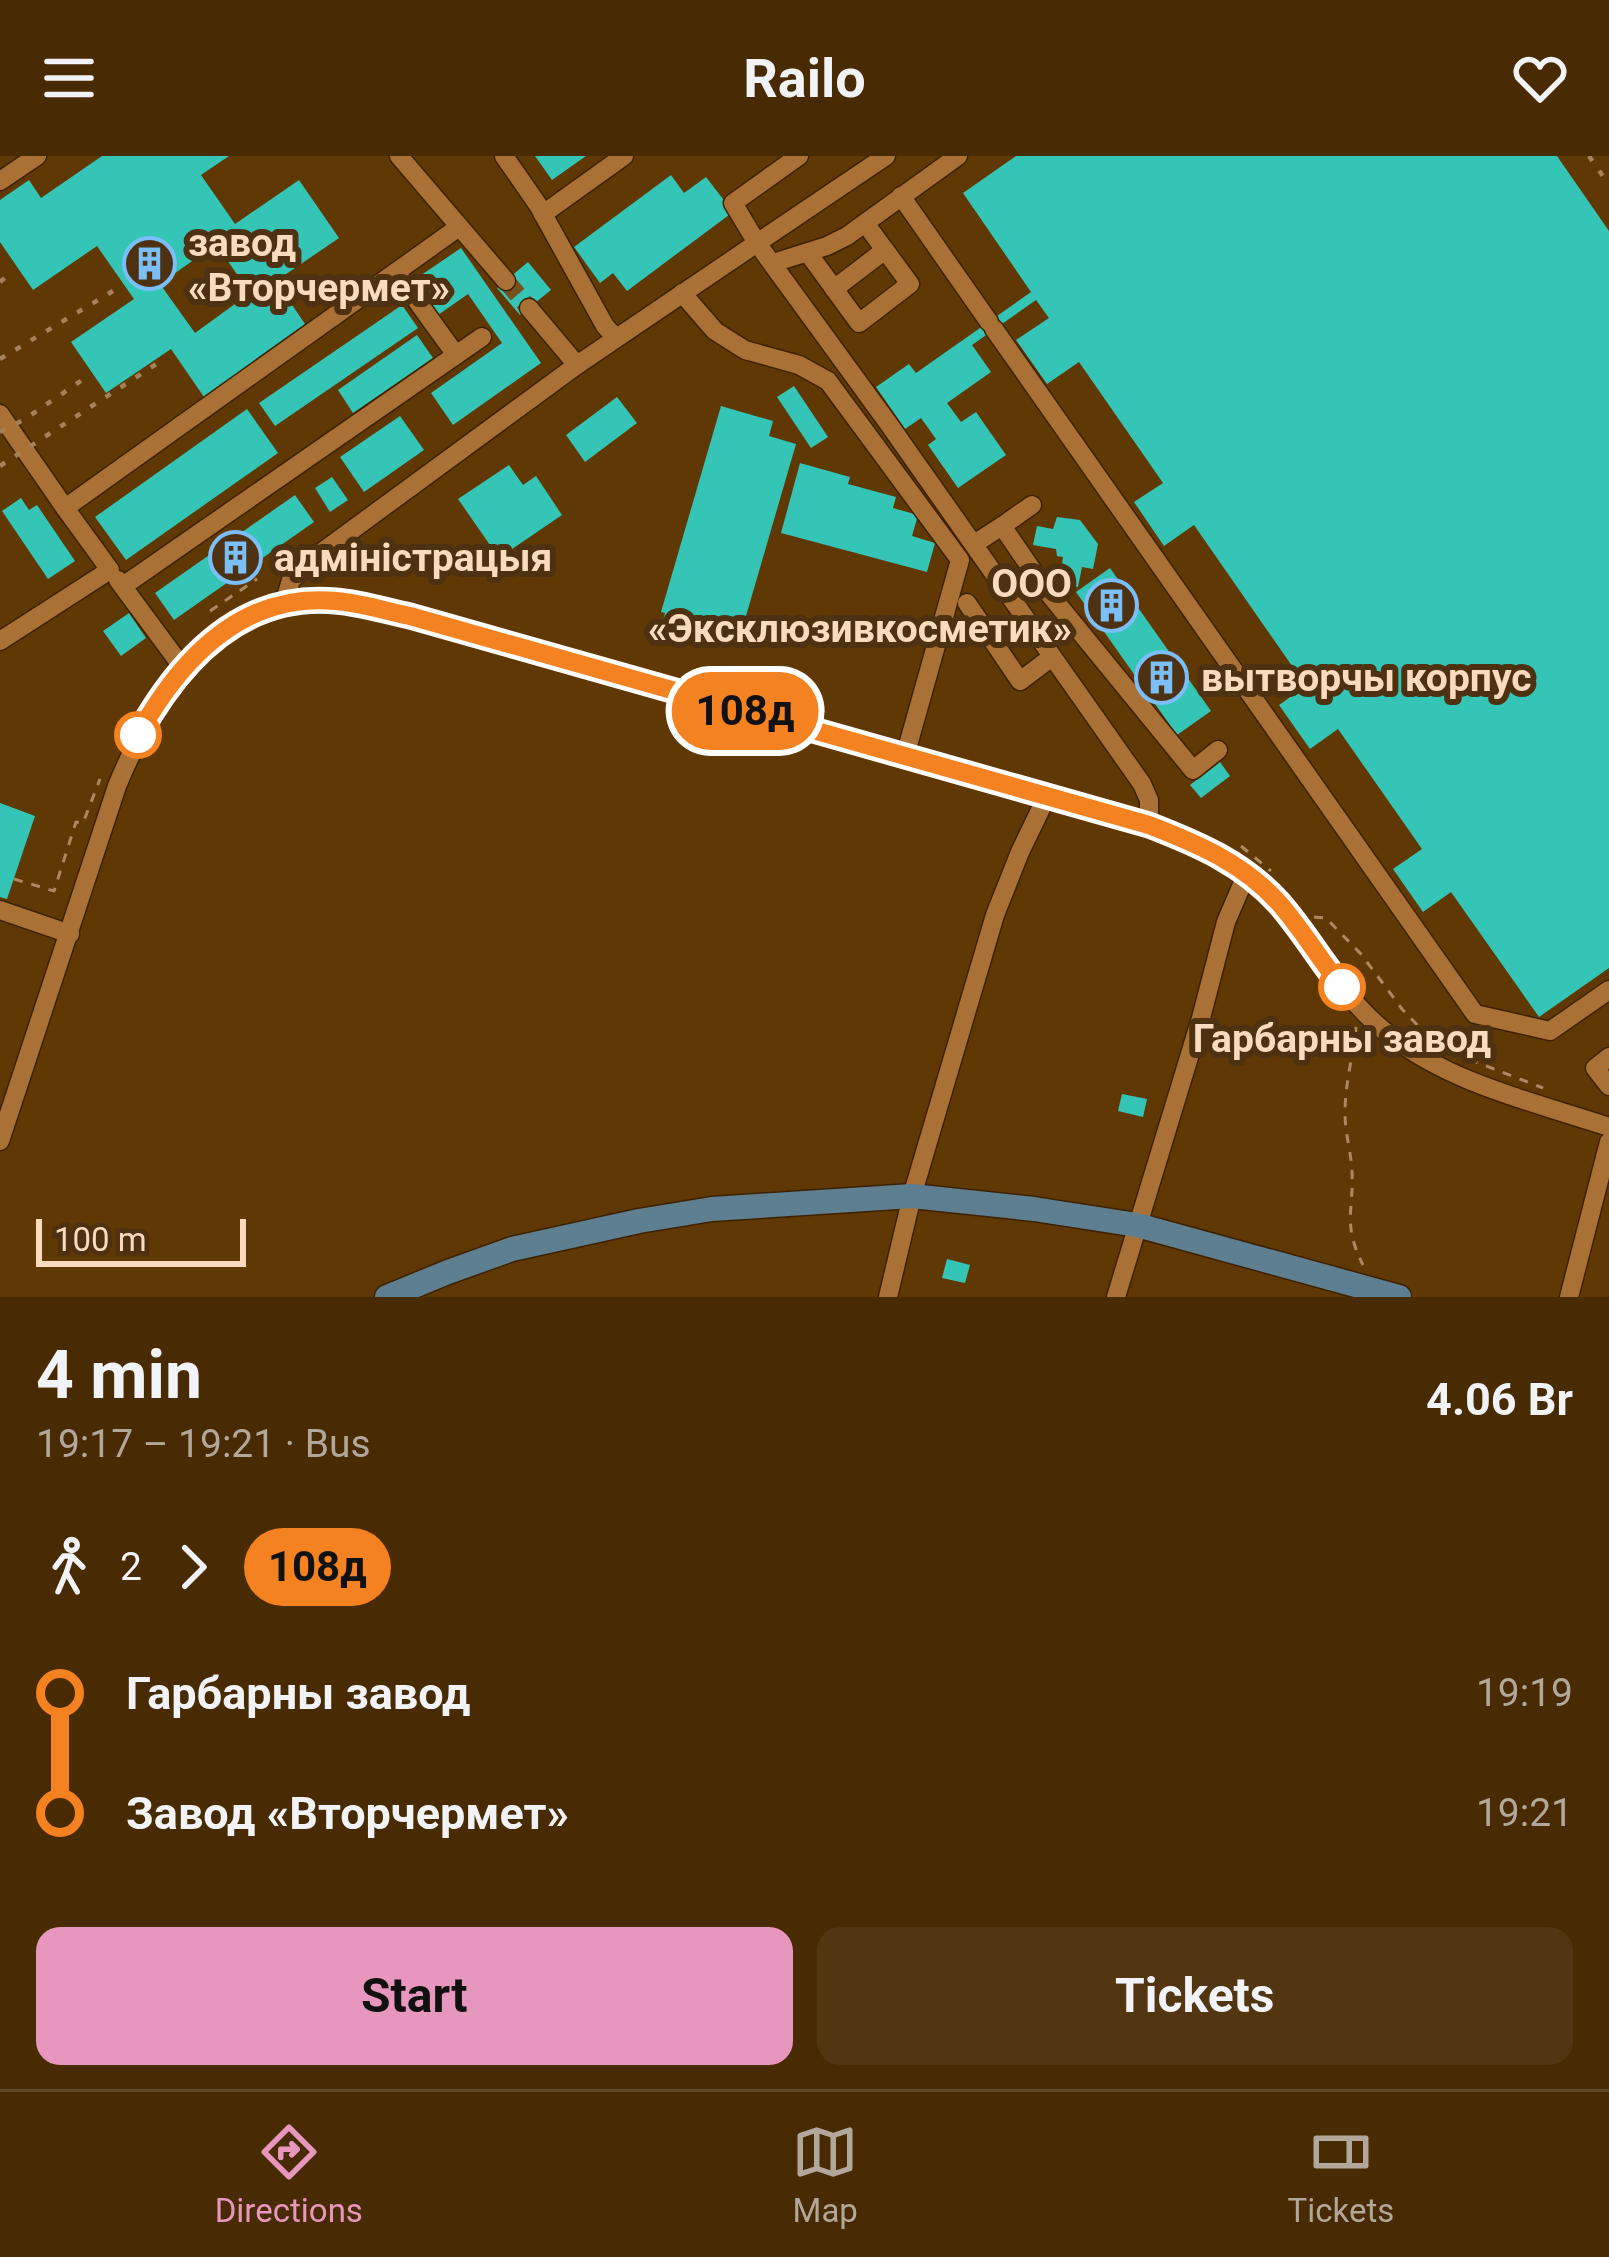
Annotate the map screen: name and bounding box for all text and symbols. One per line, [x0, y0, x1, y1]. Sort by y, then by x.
icon: menu [36, 45, 102, 111]
icon: heart [1507, 45, 1573, 111]
text: Railo [743, 47, 866, 110]
place label: завод «Вторчермет» [188, 220, 450, 311]
building icon: завод «Вторчермет» [121, 236, 177, 292]
building icon: адміністрацыя [207, 529, 263, 585]
place label: адміністрацыя [274, 535, 552, 581]
place label: ООО «Эксклюзивкосметик» [648, 561, 1072, 652]
building icon: ООО «Эксклюзивкосметик» [1083, 577, 1139, 633]
building icon: вытворчы корпус [1134, 649, 1190, 705]
place label: вытворчы корпус [1201, 655, 1532, 701]
line badge: 108д [661, 672, 829, 750]
text: 108д [696, 686, 794, 735]
unlabelled marker [116, 713, 160, 757]
marker: Гарбарны завод [1320, 965, 1364, 1009]
place label: Гарбарны завод [1193, 1016, 1491, 1062]
scale bar [36, 1213, 246, 1266]
text: 100 m [54, 1220, 147, 1259]
text: 4 min [36, 1337, 202, 1414]
text: 4.06 Br [1426, 1373, 1573, 1426]
text: 19:17 – 19:21 · Bus [36, 1421, 371, 1467]
icon: walk [36, 1534, 102, 1600]
icon: forward [160, 1534, 226, 1600]
text: 108д [268, 1542, 367, 1591]
text: 2 [120, 1544, 142, 1590]
text: Гарбарны завод [126, 1667, 470, 1720]
text: 19:19 [1476, 1670, 1573, 1716]
text: Завод «Вторчермет» [126, 1787, 569, 1840]
text: 19:21 [1476, 1790, 1573, 1836]
button: Start [36, 1927, 793, 2065]
button: Tickets [817, 1927, 1573, 2065]
tab: Directions [215, 2119, 363, 2230]
tab: Map [792, 2119, 858, 2230]
tab: Tickets [1288, 2119, 1394, 2230]

